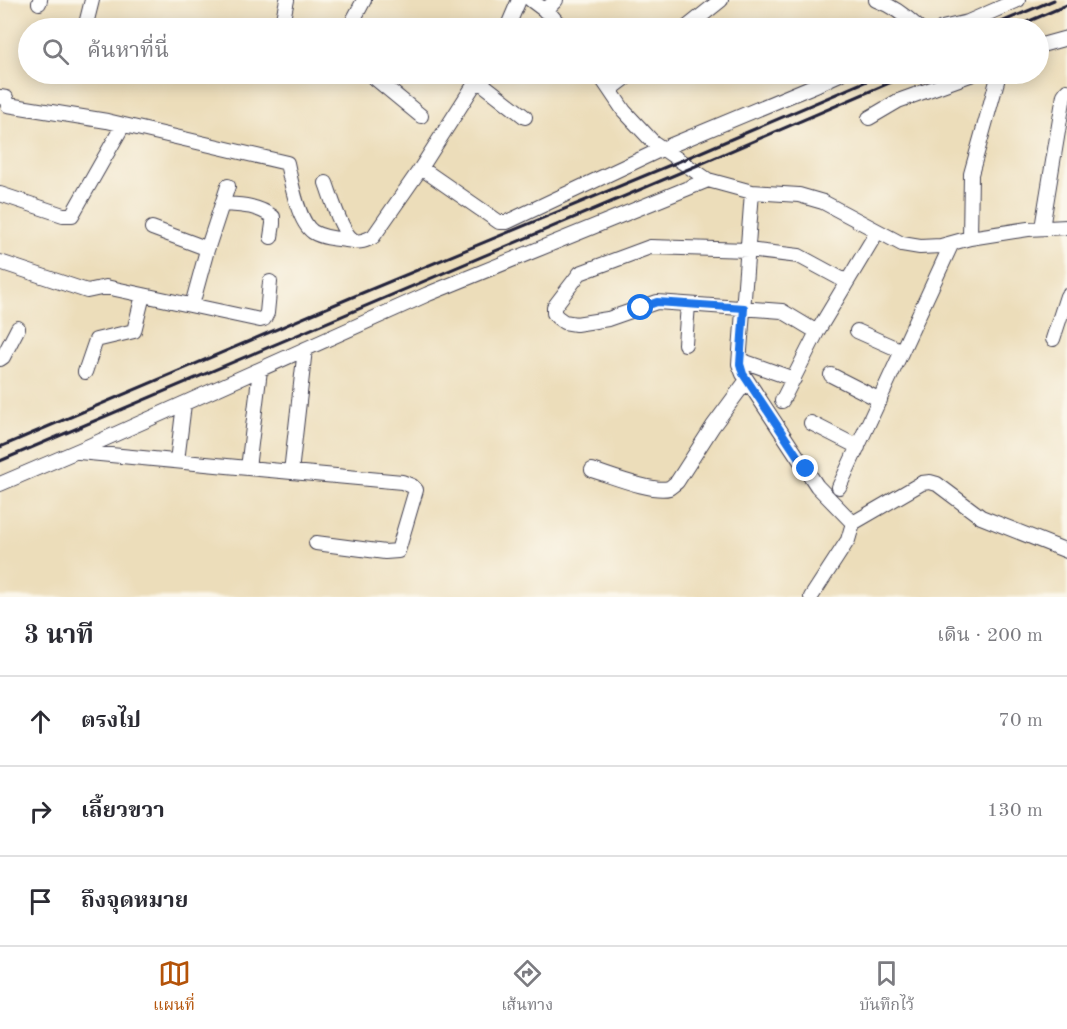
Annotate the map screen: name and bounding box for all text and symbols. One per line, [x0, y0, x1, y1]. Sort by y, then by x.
search box [18, 18, 1049, 84]
icon: search [39, 35, 72, 68]
text: ค้นหาที่นี่ [87, 40, 169, 62]
route start [627, 294, 653, 320]
route end [792, 455, 818, 481]
text: 3 นาที [24, 623, 94, 649]
text: เดิน · 200 m [937, 626, 1043, 646]
icon: ahead [24, 705, 57, 738]
text: ตรงไป [81, 710, 141, 732]
text: 70 m [998, 711, 1043, 731]
icon: right [24, 795, 57, 828]
text: เลี้ยวขวา [81, 800, 165, 822]
text: 130 m [987, 801, 1043, 821]
icon: arrive [24, 885, 57, 918]
text: ถึงจุดหมาย [81, 890, 188, 912]
tab: แผนที่ [153, 957, 195, 1019]
tab: เส้นทาง [501, 957, 553, 1019]
tab: บันทึกไว้ [859, 957, 914, 1019]

